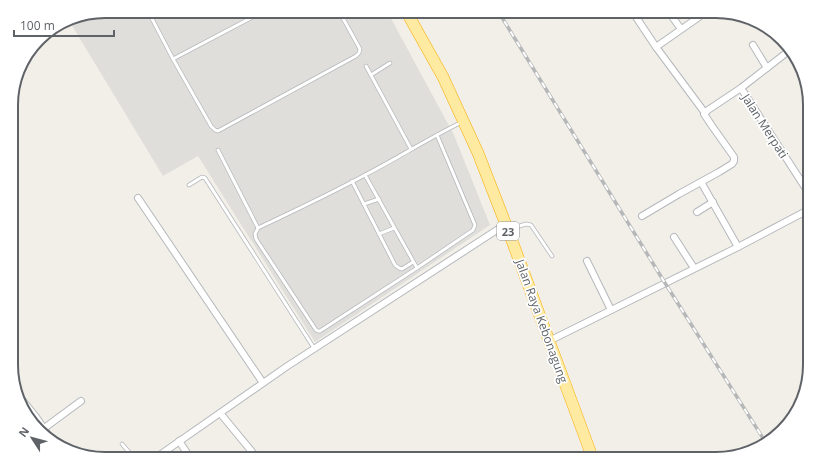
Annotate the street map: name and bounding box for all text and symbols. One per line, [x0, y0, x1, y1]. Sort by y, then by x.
scale bar [14, 12, 114, 38]
text: 100 m [20, 17, 55, 34]
street label: Jalan Merpati [737, 90, 792, 162]
road number: 23 [497, 222, 519, 240]
street label: Jalan Raya Kebonagung [511, 256, 572, 386]
north arrow [12, 418, 52, 458]
text: N [15, 424, 32, 440]

